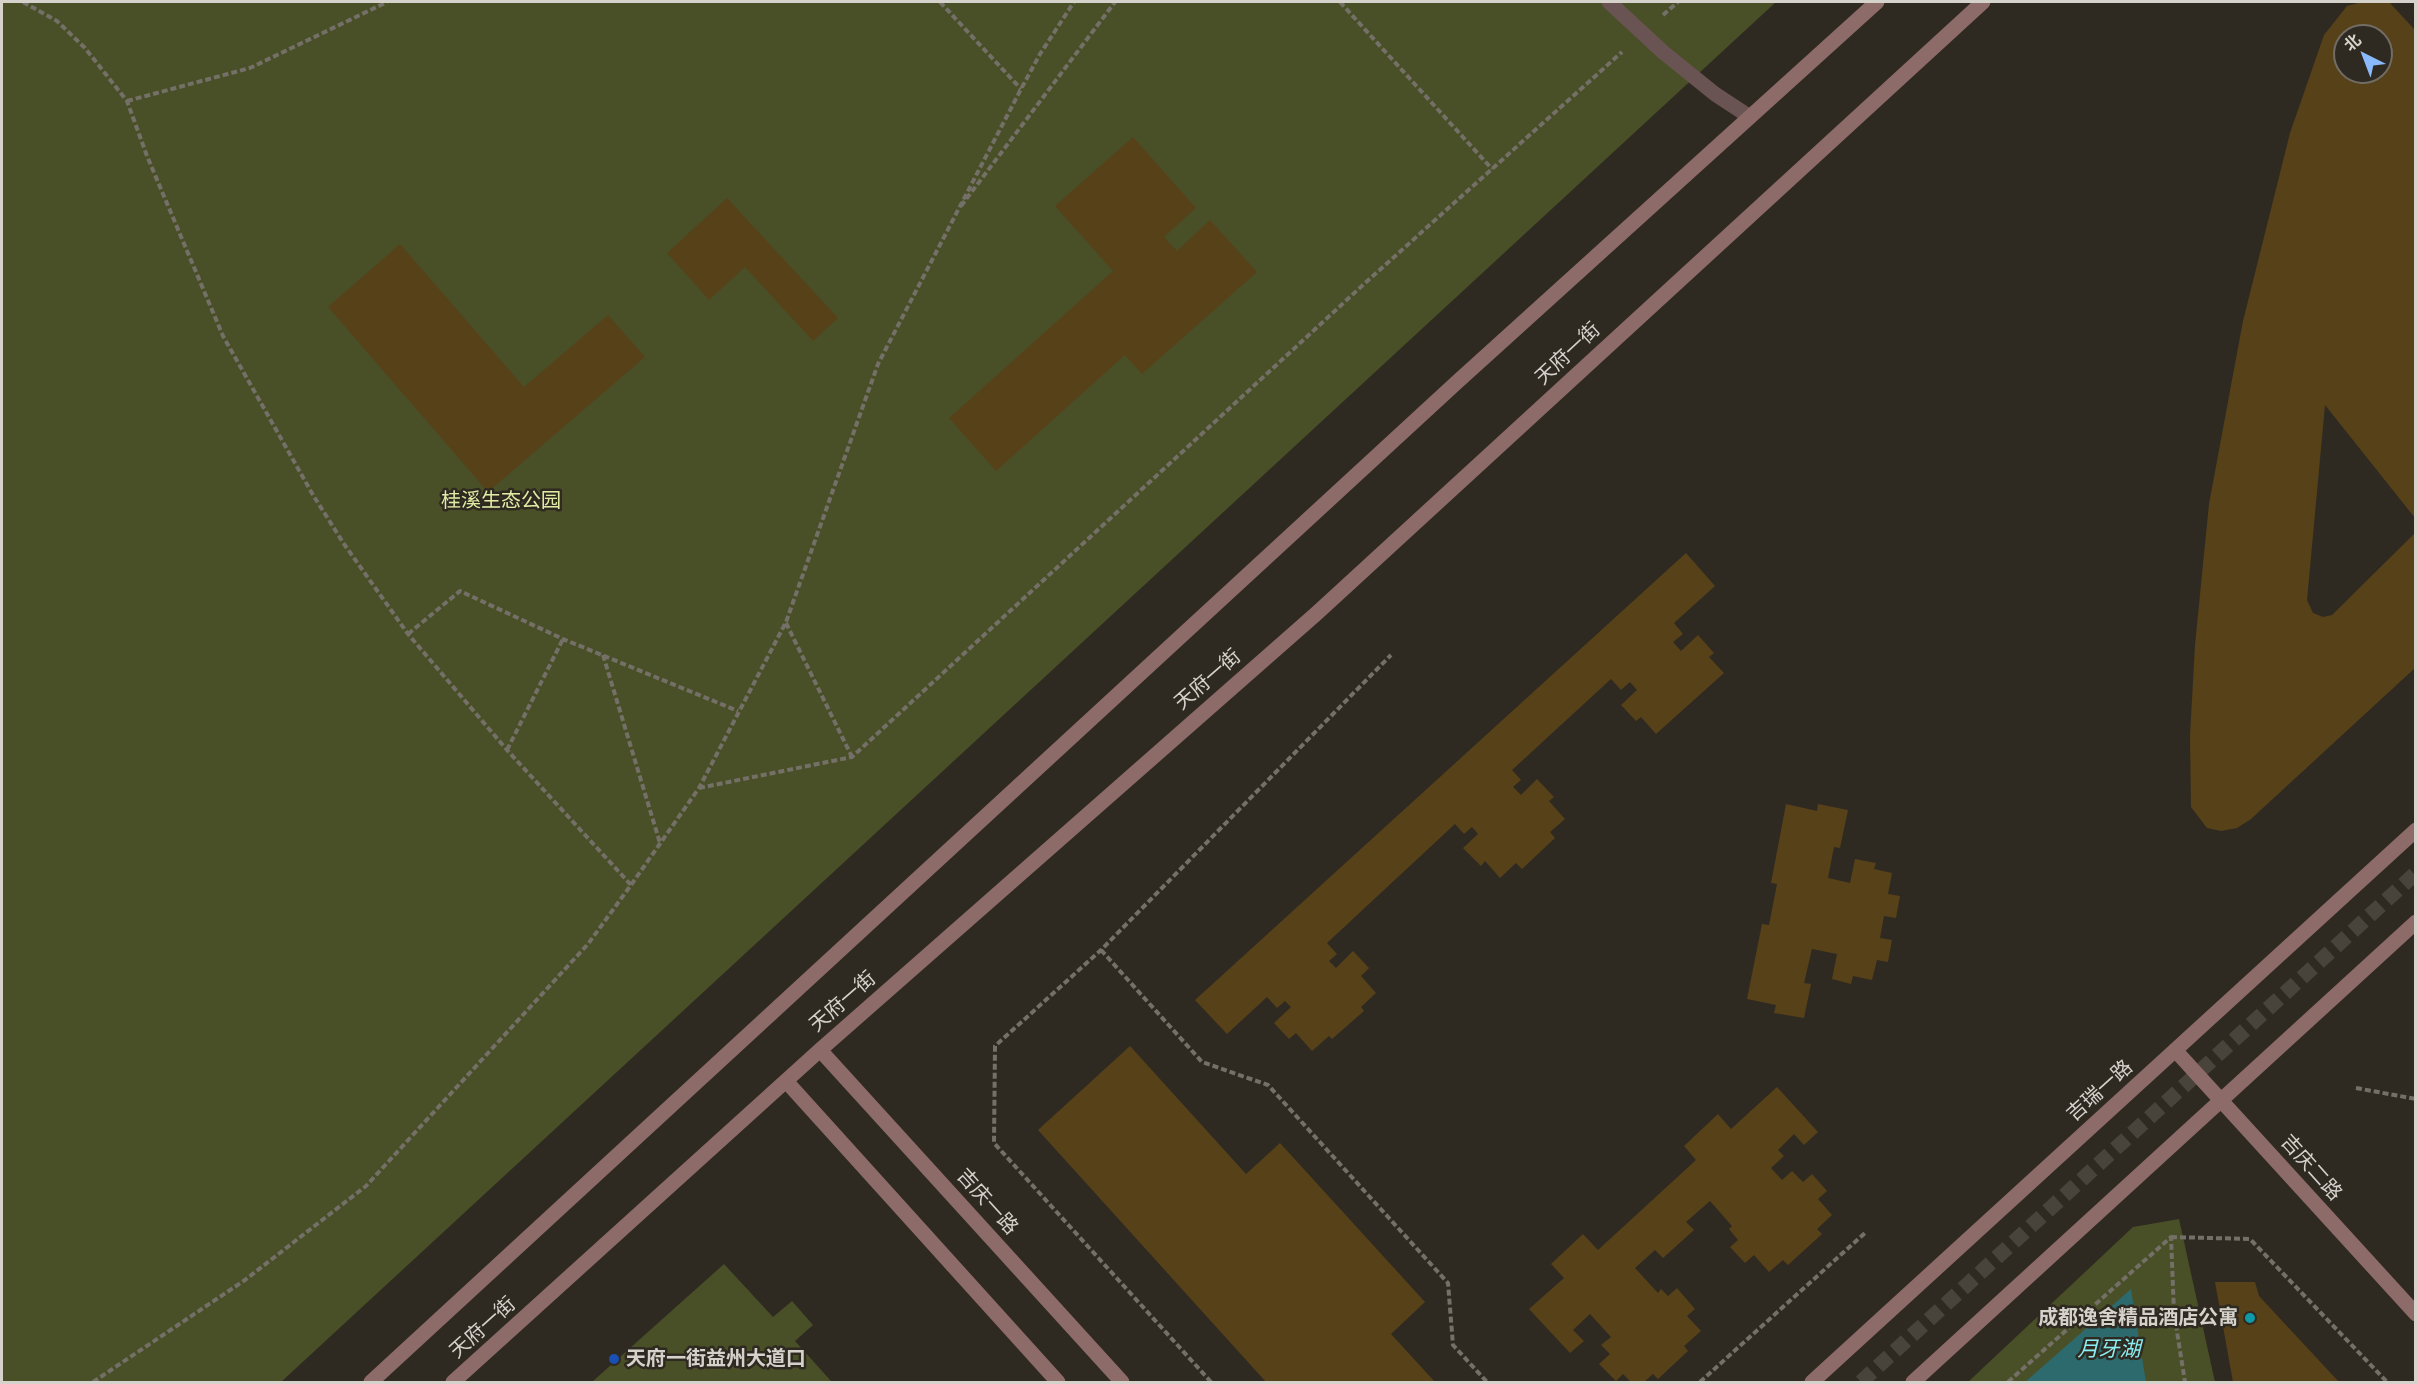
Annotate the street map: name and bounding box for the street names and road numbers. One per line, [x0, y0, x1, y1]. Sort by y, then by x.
street label: 天府一街 [1531, 318, 1605, 390]
street label: 天府一街 [1170, 645, 1246, 715]
street label: 天府一街 [805, 967, 881, 1037]
street label: 吉瑞一路 [2062, 1055, 2138, 1127]
street label: 吉庆二路 [2275, 1130, 2347, 1206]
street label: 吉庆一路 [951, 1164, 1023, 1240]
street label: 天府一街 [445, 1292, 521, 1364]

